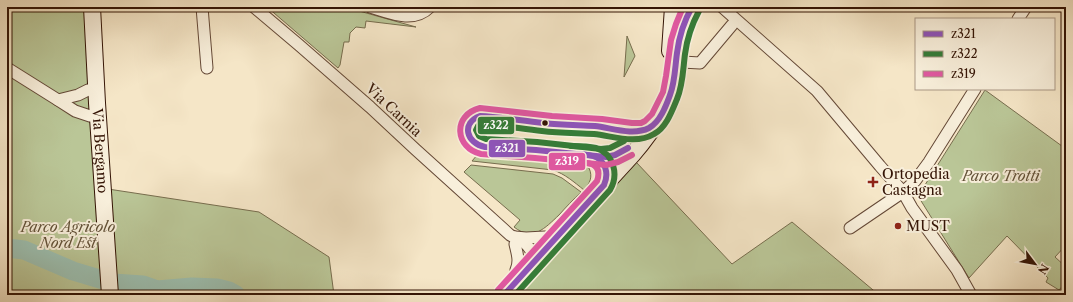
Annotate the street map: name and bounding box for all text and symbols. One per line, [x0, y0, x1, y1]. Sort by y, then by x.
legend [915, 18, 1055, 90]
text: z321 [951, 26, 976, 41]
text: z322 [951, 46, 978, 61]
text: z319 [951, 66, 976, 81]
street label: Via Carnia [362, 79, 426, 141]
street label: Via Bergamo [88, 107, 112, 194]
line badge: z322 [477, 116, 515, 135]
text: z322 [483, 118, 509, 132]
unlabelled marker [540, 118, 550, 128]
line badge: z321 [488, 139, 526, 158]
text: z321 [495, 141, 519, 155]
line badge: z319 [548, 152, 586, 171]
text: z319 [555, 154, 579, 168]
place label: Ortopedia Castagna [882, 165, 950, 199]
park label: Parco Trotti [961, 167, 1041, 185]
marker: Ortopedia Castagna [867, 176, 879, 188]
place label: MUST [906, 217, 950, 235]
park label: Parco Agricolo Nord Est [20, 218, 115, 252]
marker: MUST [893, 221, 903, 231]
north arrow [1015, 244, 1055, 284]
text: N [1035, 262, 1052, 277]

